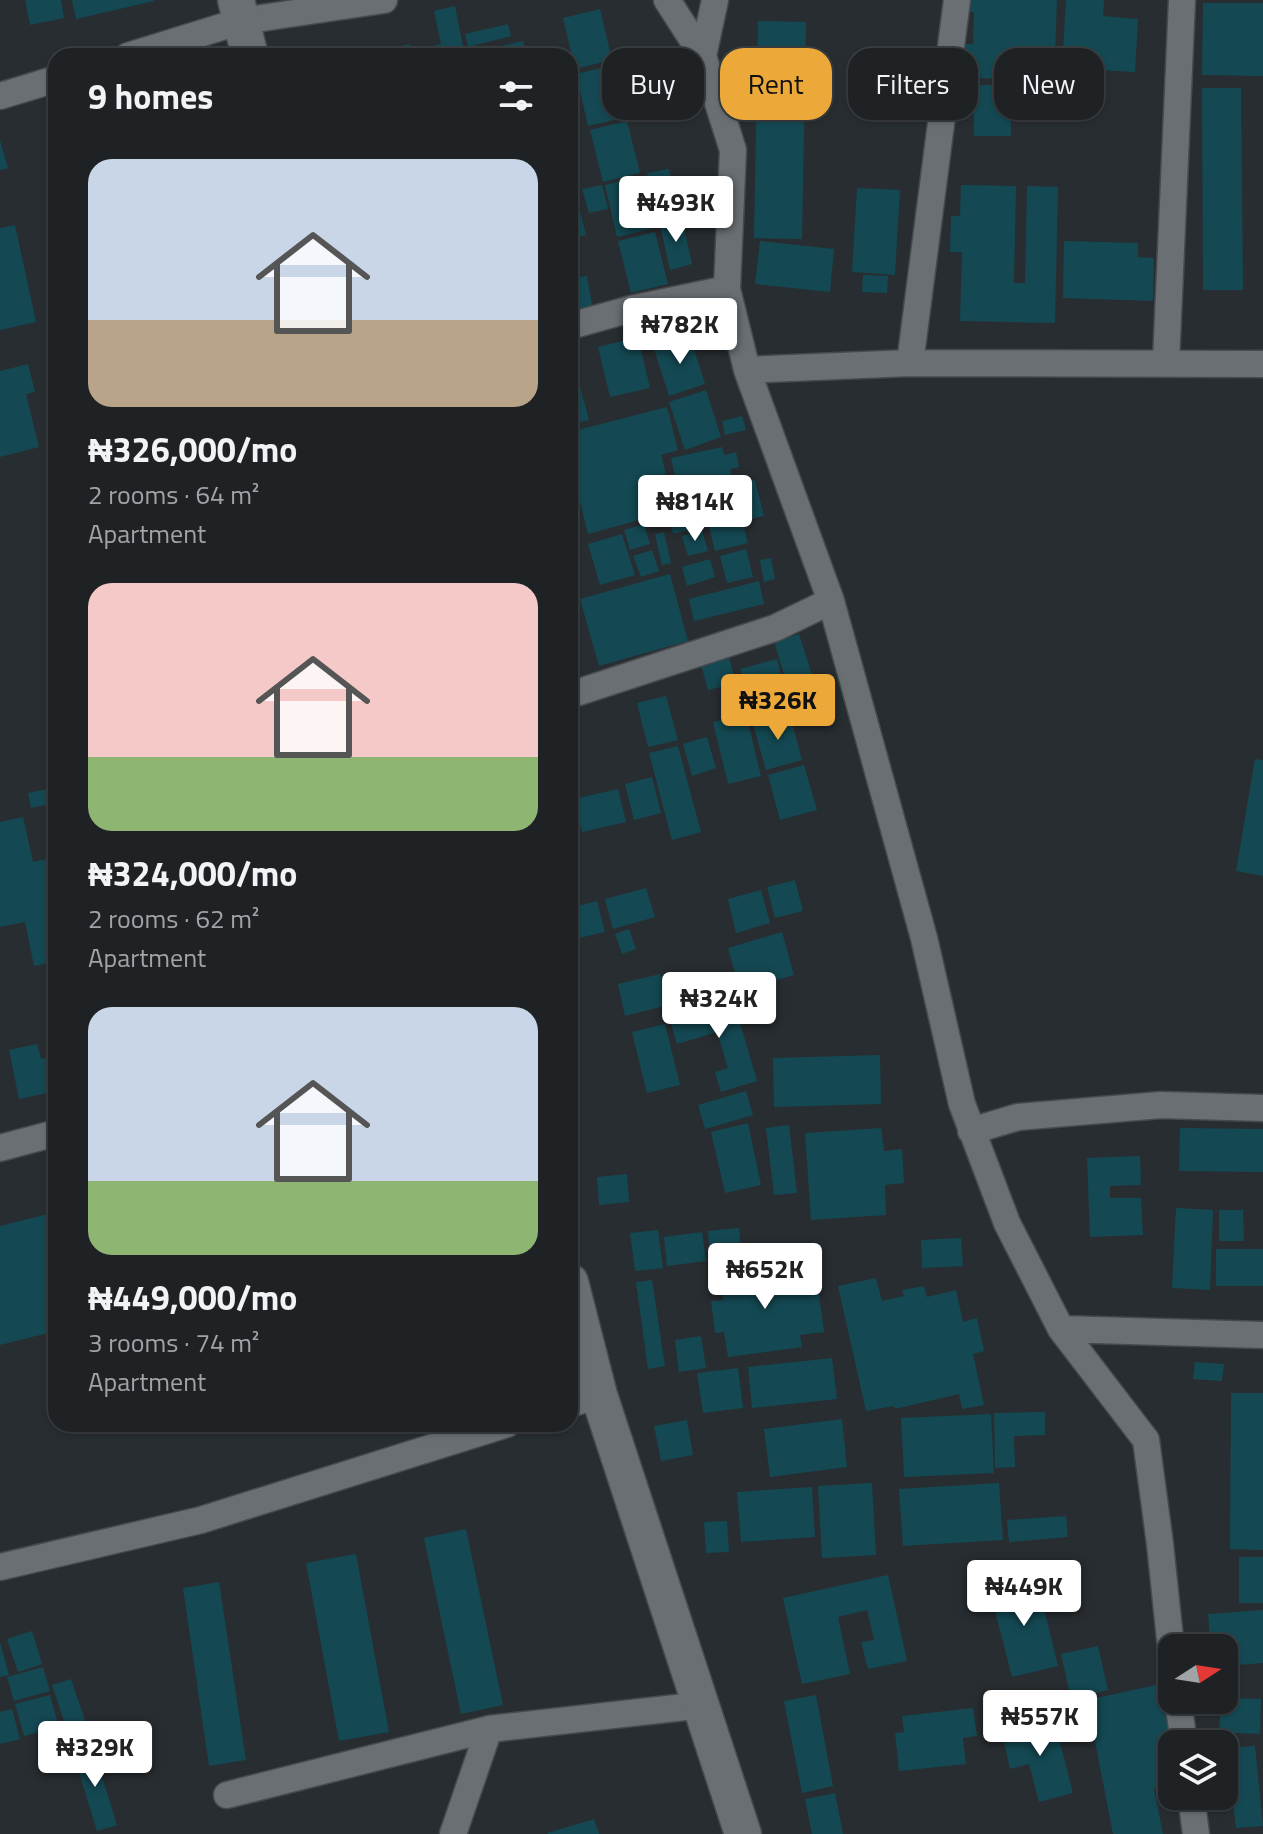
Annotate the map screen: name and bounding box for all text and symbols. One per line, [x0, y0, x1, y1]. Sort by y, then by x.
chip: Buy [602, 48, 704, 120]
chip: Rent [720, 48, 832, 120]
chip: Filters [848, 48, 978, 120]
chip: New [994, 48, 1104, 120]
text: 9 homes [88, 70, 213, 122]
icon: filters [494, 74, 538, 118]
pin: ₦493K [620, 176, 732, 244]
text: ₦493K [637, 182, 715, 221]
icon: home [241, 211, 385, 355]
pin: ₦782K [624, 298, 736, 366]
text: ₦782K [641, 304, 719, 343]
text: ₦326,000/mo [88, 423, 297, 475]
text: 2 rooms · 64 m² [88, 475, 259, 514]
pin: ₦814K [639, 475, 751, 543]
text: ₦814K [656, 481, 734, 520]
text: Apartment [88, 514, 206, 553]
icon: home [241, 635, 385, 779]
pin: ₦326K [722, 674, 834, 742]
text: ₦326K [739, 680, 817, 719]
text: ₦324,000/mo [88, 847, 297, 899]
text: 2 rooms · 62 m² [88, 899, 259, 938]
text: Apartment [88, 938, 206, 977]
pin: ₦324K [663, 972, 775, 1040]
text: ₦324K [680, 978, 758, 1017]
icon: home [241, 1059, 385, 1203]
pin: ₦652K [709, 1243, 821, 1311]
text: ₦652K [726, 1249, 804, 1288]
text: ₦449,000/mo [88, 1271, 297, 1323]
text: 3 rooms · 74 m² [88, 1323, 259, 1362]
text: Apartment [88, 1362, 206, 1401]
pin: ₦449K [968, 1560, 1080, 1628]
text: ₦449K [985, 1566, 1063, 1605]
north arrow [1158, 1634, 1238, 1714]
map controls [1158, 1634, 1238, 1810]
pin: ₦557K [984, 1690, 1096, 1758]
text: ₦557K [1001, 1696, 1079, 1735]
pin: ₦329K [39, 1721, 151, 1789]
text: ₦329K [56, 1727, 134, 1766]
button: layers [1158, 1730, 1238, 1810]

